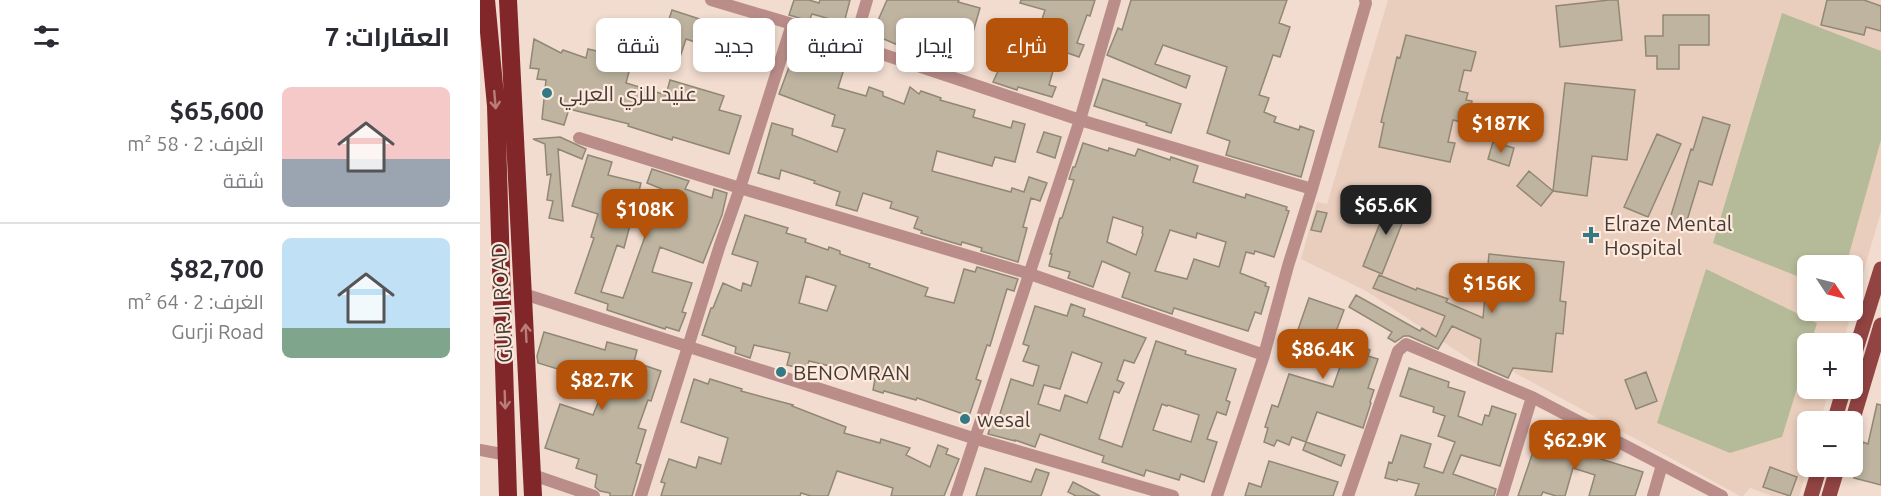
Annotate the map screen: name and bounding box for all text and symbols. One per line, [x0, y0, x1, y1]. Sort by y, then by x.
chip: شقة [596, 18, 681, 72]
chip: جديد [693, 18, 775, 72]
chip: تصفية [787, 18, 884, 72]
chip: إيجار [896, 18, 974, 72]
chip: شراء [986, 18, 1068, 72]
icon: filters [30, 20, 63, 53]
text: العقارات: 7 [325, 22, 450, 51]
place label: عنيد للزي العربي [559, 81, 697, 110]
marker: عنيد للزي العربي [540, 86, 554, 100]
one-way arrow [490, 90, 501, 110]
text: $65,600 [170, 96, 264, 125]
pin: $187K [1459, 103, 1543, 154]
icon: home [330, 111, 402, 183]
text: $187K [1472, 111, 1530, 134]
text: الغرف: 2 · 58 m² [127, 132, 264, 155]
text: شقة [223, 169, 264, 192]
pin: $65.6K [1337, 185, 1435, 236]
pin: $108K [603, 189, 687, 240]
text: $65.6K [1354, 193, 1418, 216]
text: $108K [616, 197, 674, 220]
place label: Elraze Mental Hospital [1604, 211, 1732, 259]
marker: Elraze Mental Hospital [1582, 226, 1600, 244]
street label: GURJI ROAD [486, 242, 516, 364]
text: $82,700 [170, 254, 264, 283]
north arrow [1797, 255, 1863, 321]
map controls [1797, 255, 1863, 477]
icon: home [330, 262, 402, 334]
pin: $156K [1450, 263, 1534, 314]
text: $156K [1463, 271, 1521, 294]
text: الغرف: 2 · 64 m² [127, 290, 264, 313]
text: Gurji Road [171, 320, 264, 343]
one-way arrow [520, 323, 531, 343]
pin: $86.4K [1274, 329, 1372, 380]
button: + [1797, 333, 1863, 399]
text: $86.4K [1291, 337, 1355, 360]
pin: $82.7K [553, 360, 651, 411]
place label: BENOMRAN [793, 360, 910, 384]
marker: BENOMRAN [774, 365, 788, 379]
text: $82.7K [570, 368, 634, 391]
one-way arrow [500, 389, 511, 409]
place label: wesal [977, 407, 1030, 431]
button: − [1797, 411, 1863, 477]
marker: wesal [958, 412, 972, 426]
pin: $62.9K [1526, 420, 1624, 471]
text: $62.9K [1543, 428, 1607, 451]

